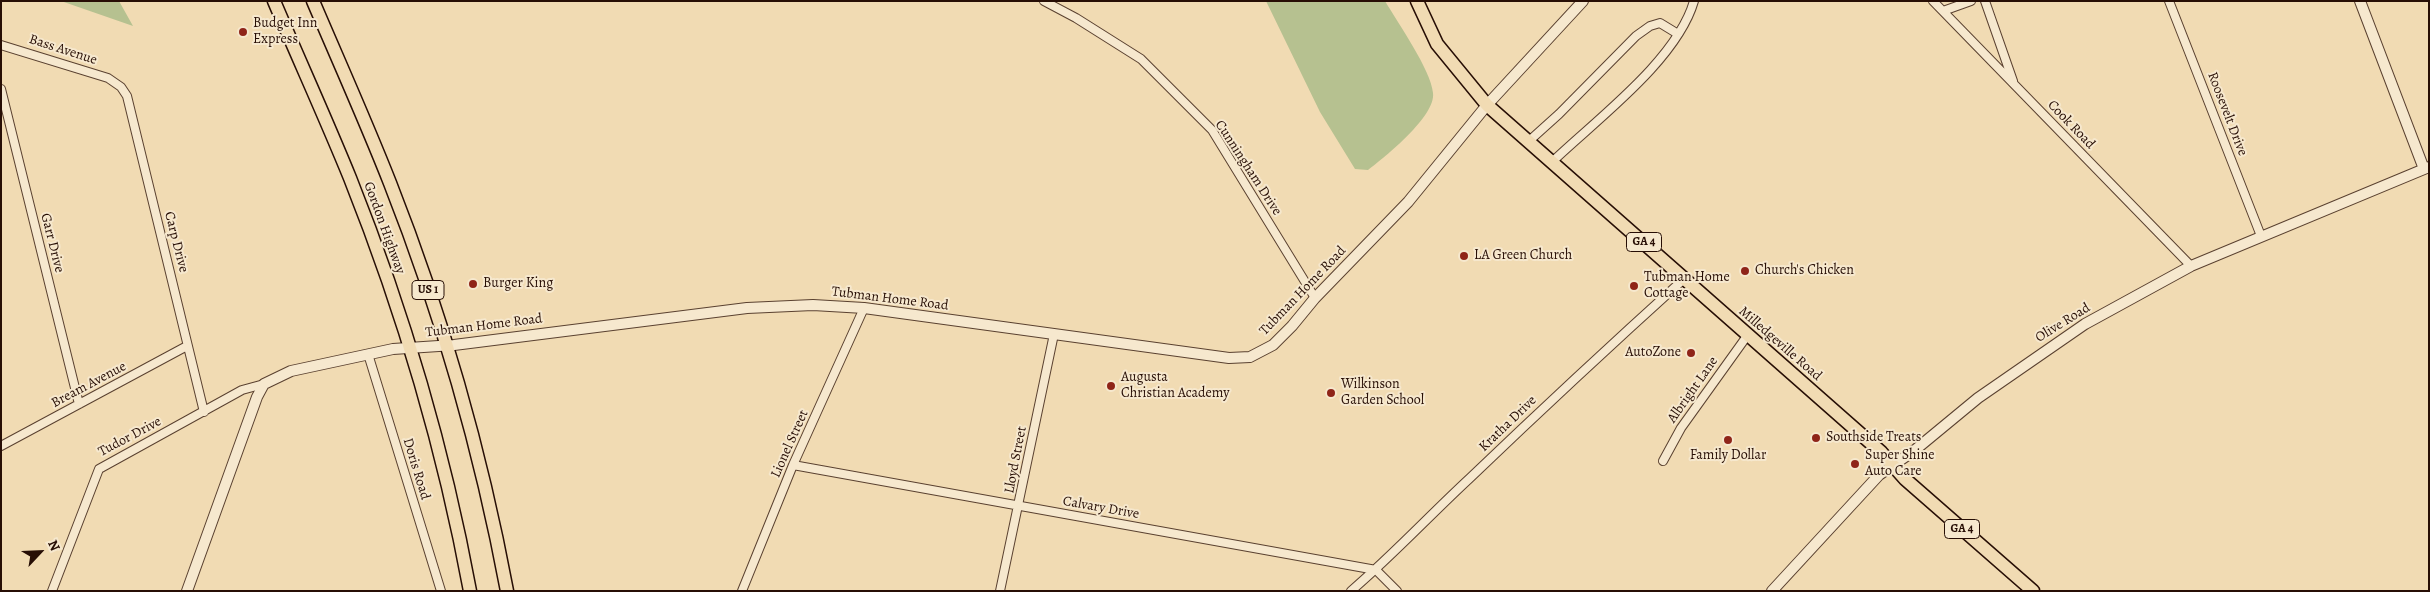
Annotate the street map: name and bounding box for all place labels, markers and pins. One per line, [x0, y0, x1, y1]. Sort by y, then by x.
place label: Budget Inn Express [253, 16, 317, 48]
marker: Budget Inn Express [237, 26, 249, 38]
place label: LA Green Church [1474, 248, 1572, 264]
marker: LA Green Church [1458, 250, 1470, 262]
place label: Church's Chicken [1755, 263, 1854, 279]
marker: Church's Chicken [1739, 265, 1751, 277]
place label: Tubman Home Cottage [1644, 270, 1730, 302]
place label: Burger King [483, 276, 553, 292]
marker: Burger King [467, 278, 479, 290]
marker: Tubman Home Cottage [1628, 280, 1640, 292]
place label: AutoZone [1625, 345, 1681, 361]
marker: AutoZone [1685, 347, 1697, 359]
place label: Augusta Christian Academy [1121, 370, 1229, 402]
place label: Wilkinson Garden School [1341, 377, 1424, 410]
marker: Augusta Christian Academy [1105, 380, 1117, 392]
marker: Wilkinson Garden School [1325, 387, 1337, 399]
place label: Southside Treats [1826, 430, 1921, 446]
marker: Southside Treats [1810, 432, 1822, 444]
marker: Family Dollar [1722, 434, 1734, 446]
place label: Family Dollar [1690, 448, 1766, 464]
place label: Super Shine Auto Care [1865, 448, 1934, 481]
marker: Super Shine Auto Care [1849, 458, 1861, 470]

